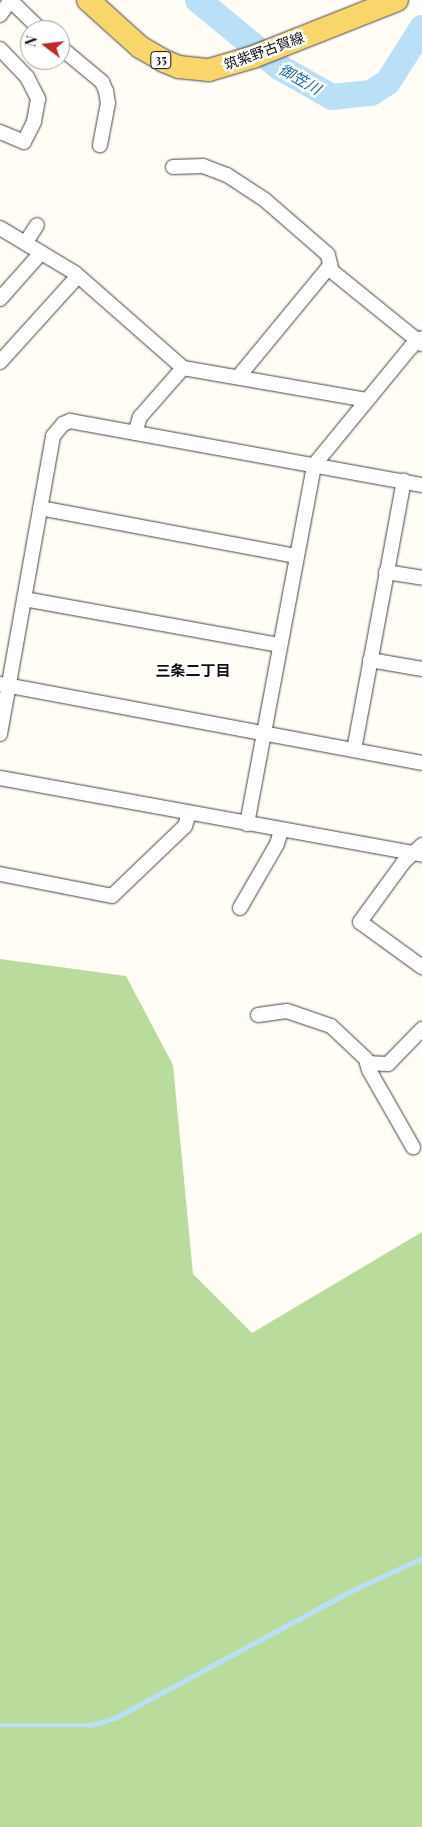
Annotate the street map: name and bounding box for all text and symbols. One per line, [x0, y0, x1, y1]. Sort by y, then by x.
north arrow [20, 20, 70, 70]
street label: 筑紫野古賀線 [222, 29, 306, 73]
text: N [21, 34, 41, 49]
road number: 35 [150, 50, 172, 70]
water label: 御笠川 [276, 60, 324, 98]
district label: 三条二丁目 [156, 662, 230, 680]

